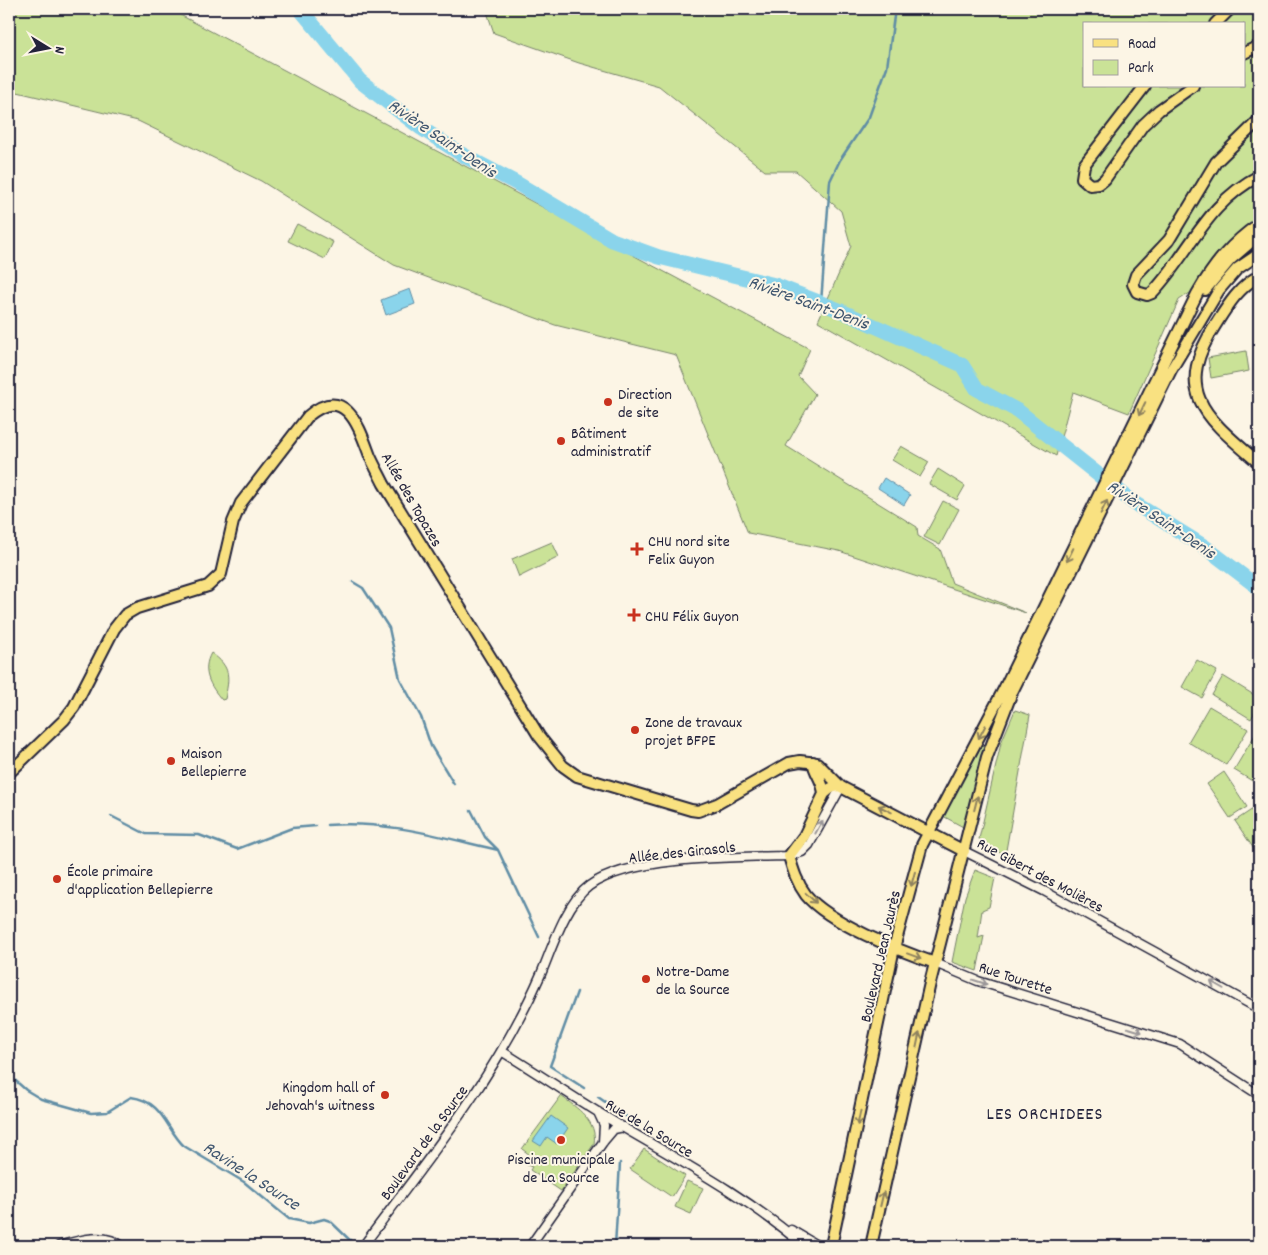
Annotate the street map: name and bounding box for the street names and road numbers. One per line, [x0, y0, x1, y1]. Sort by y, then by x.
street label: Allée des Topazes [374, 449, 447, 552]
street label: Rue Gibert des Molières [972, 833, 1108, 920]
street label: Allée des Girasols [627, 836, 737, 871]
street label: Boulevard Jean Jaurès [855, 888, 908, 1025]
street label: Rue Tourette [975, 957, 1055, 1002]
street label: Boulevard de la Source [375, 1081, 475, 1206]
street label: Rue de la Source [600, 1094, 697, 1165]

